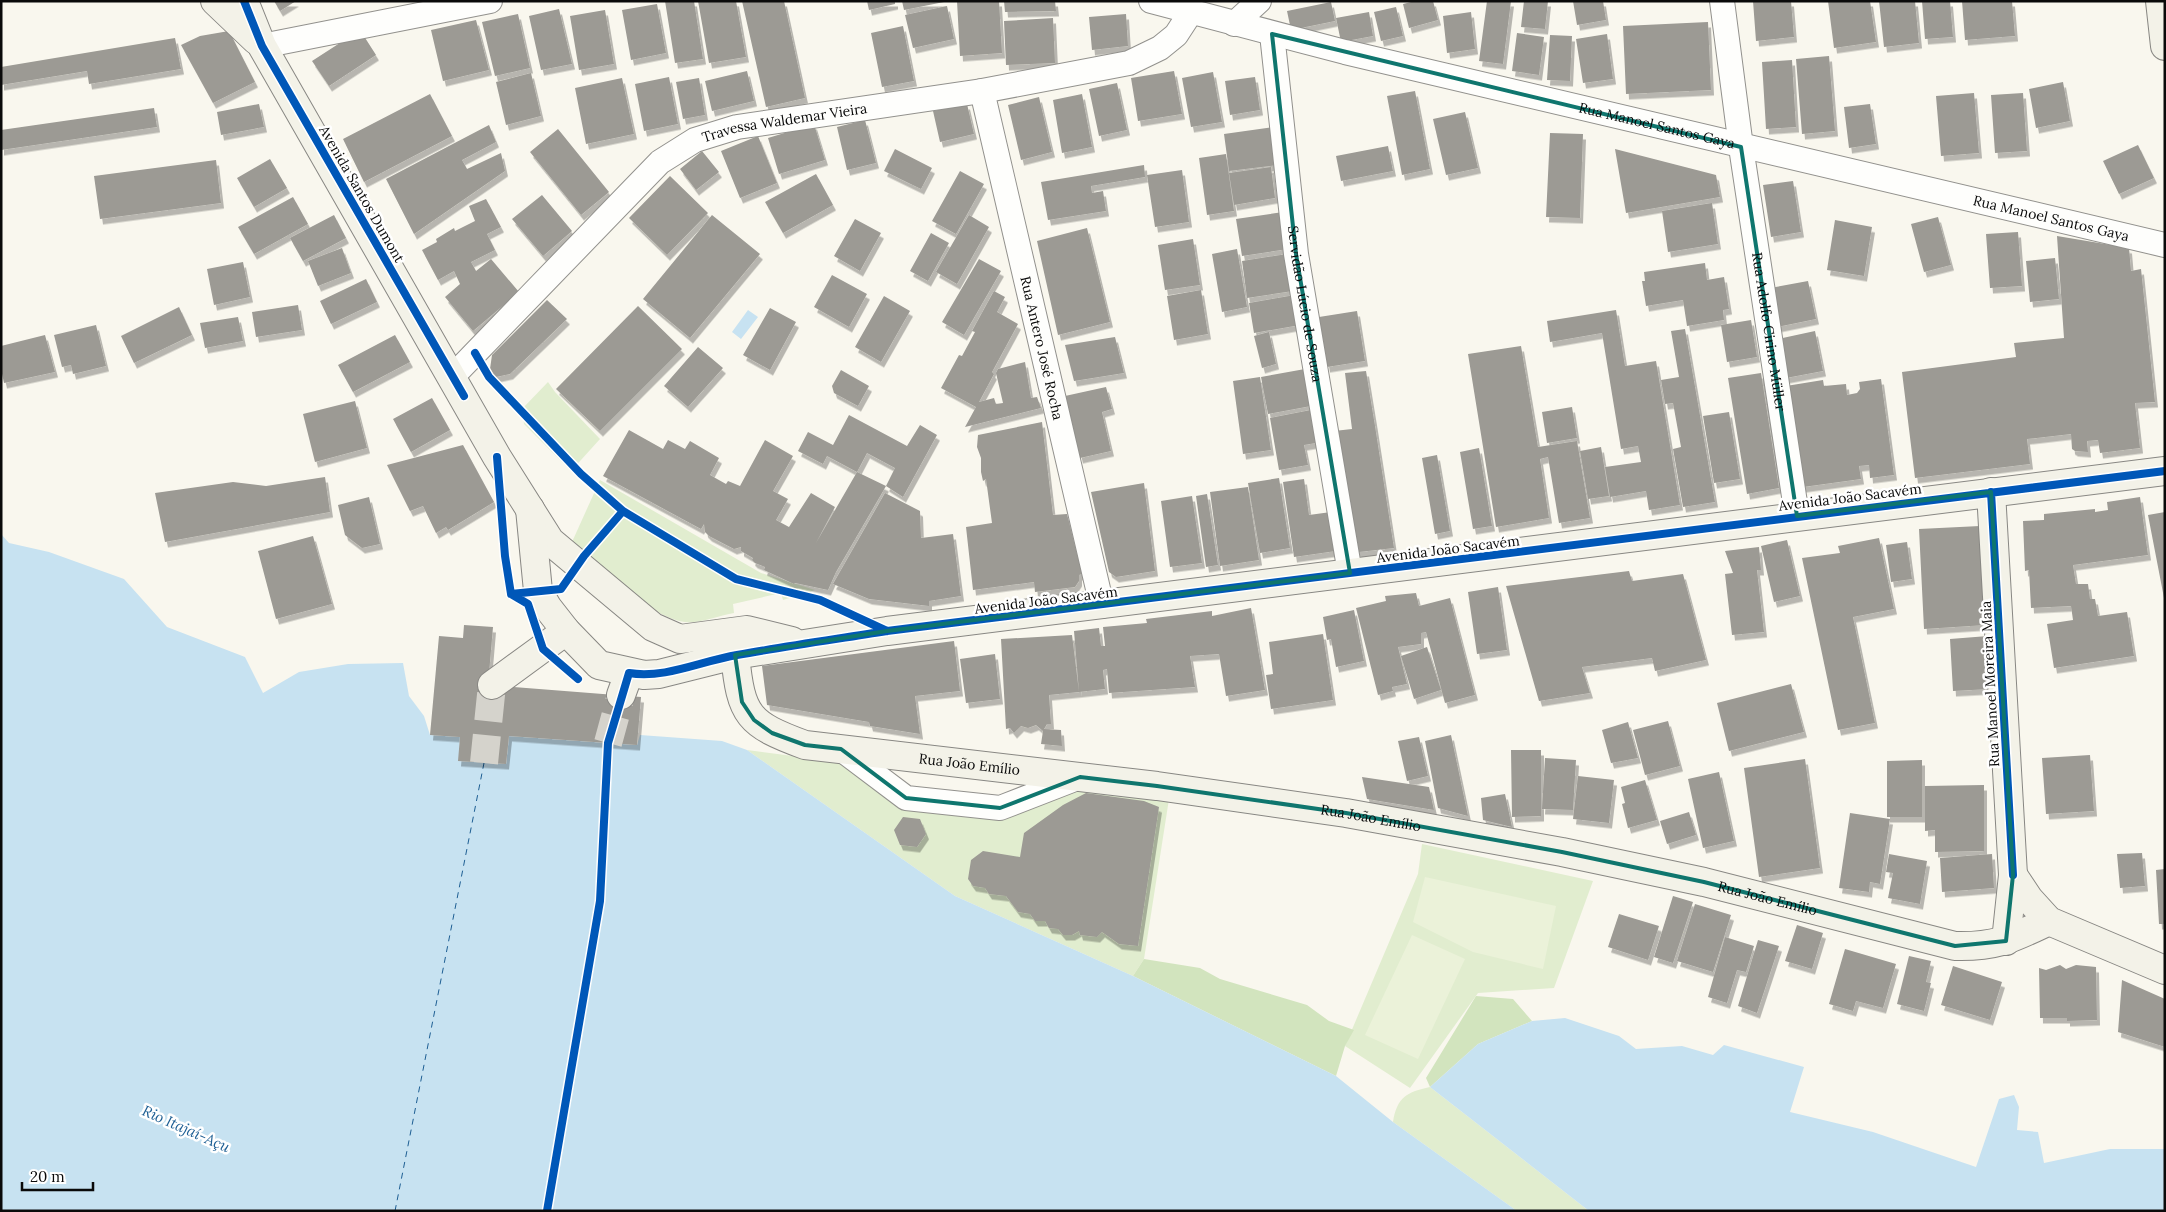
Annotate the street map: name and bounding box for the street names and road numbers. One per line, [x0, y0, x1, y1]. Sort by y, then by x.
street label: Rua Manoel Santos Gaya [1577, 98, 1737, 152]
street label: Travessa Waldemar Vieira [700, 99, 868, 146]
street label: Avenida Santos Dumont [315, 121, 409, 266]
street label: Rua Manoel Santos Gaya [1971, 191, 2131, 245]
street label: Servidão Lúcio de Souza [1284, 225, 1327, 384]
street label: Rua Adolfo Cirino Müller [1748, 251, 1790, 412]
street label: Rua Antero José Rocha [1016, 274, 1067, 422]
street label: Avenida João Sacavém [1776, 479, 1923, 515]
street label: Avenida João Sacavém [1374, 531, 1521, 567]
street label: Avenida João Sacavém [972, 582, 1119, 618]
street label: Rua Manoel Moreira Maia [1977, 600, 2003, 768]
street label: Rua João Emílio [918, 749, 1021, 779]
street label: Rua João Emílio [1319, 800, 1423, 835]
street label: Rua João Emílio [1716, 877, 1819, 920]

